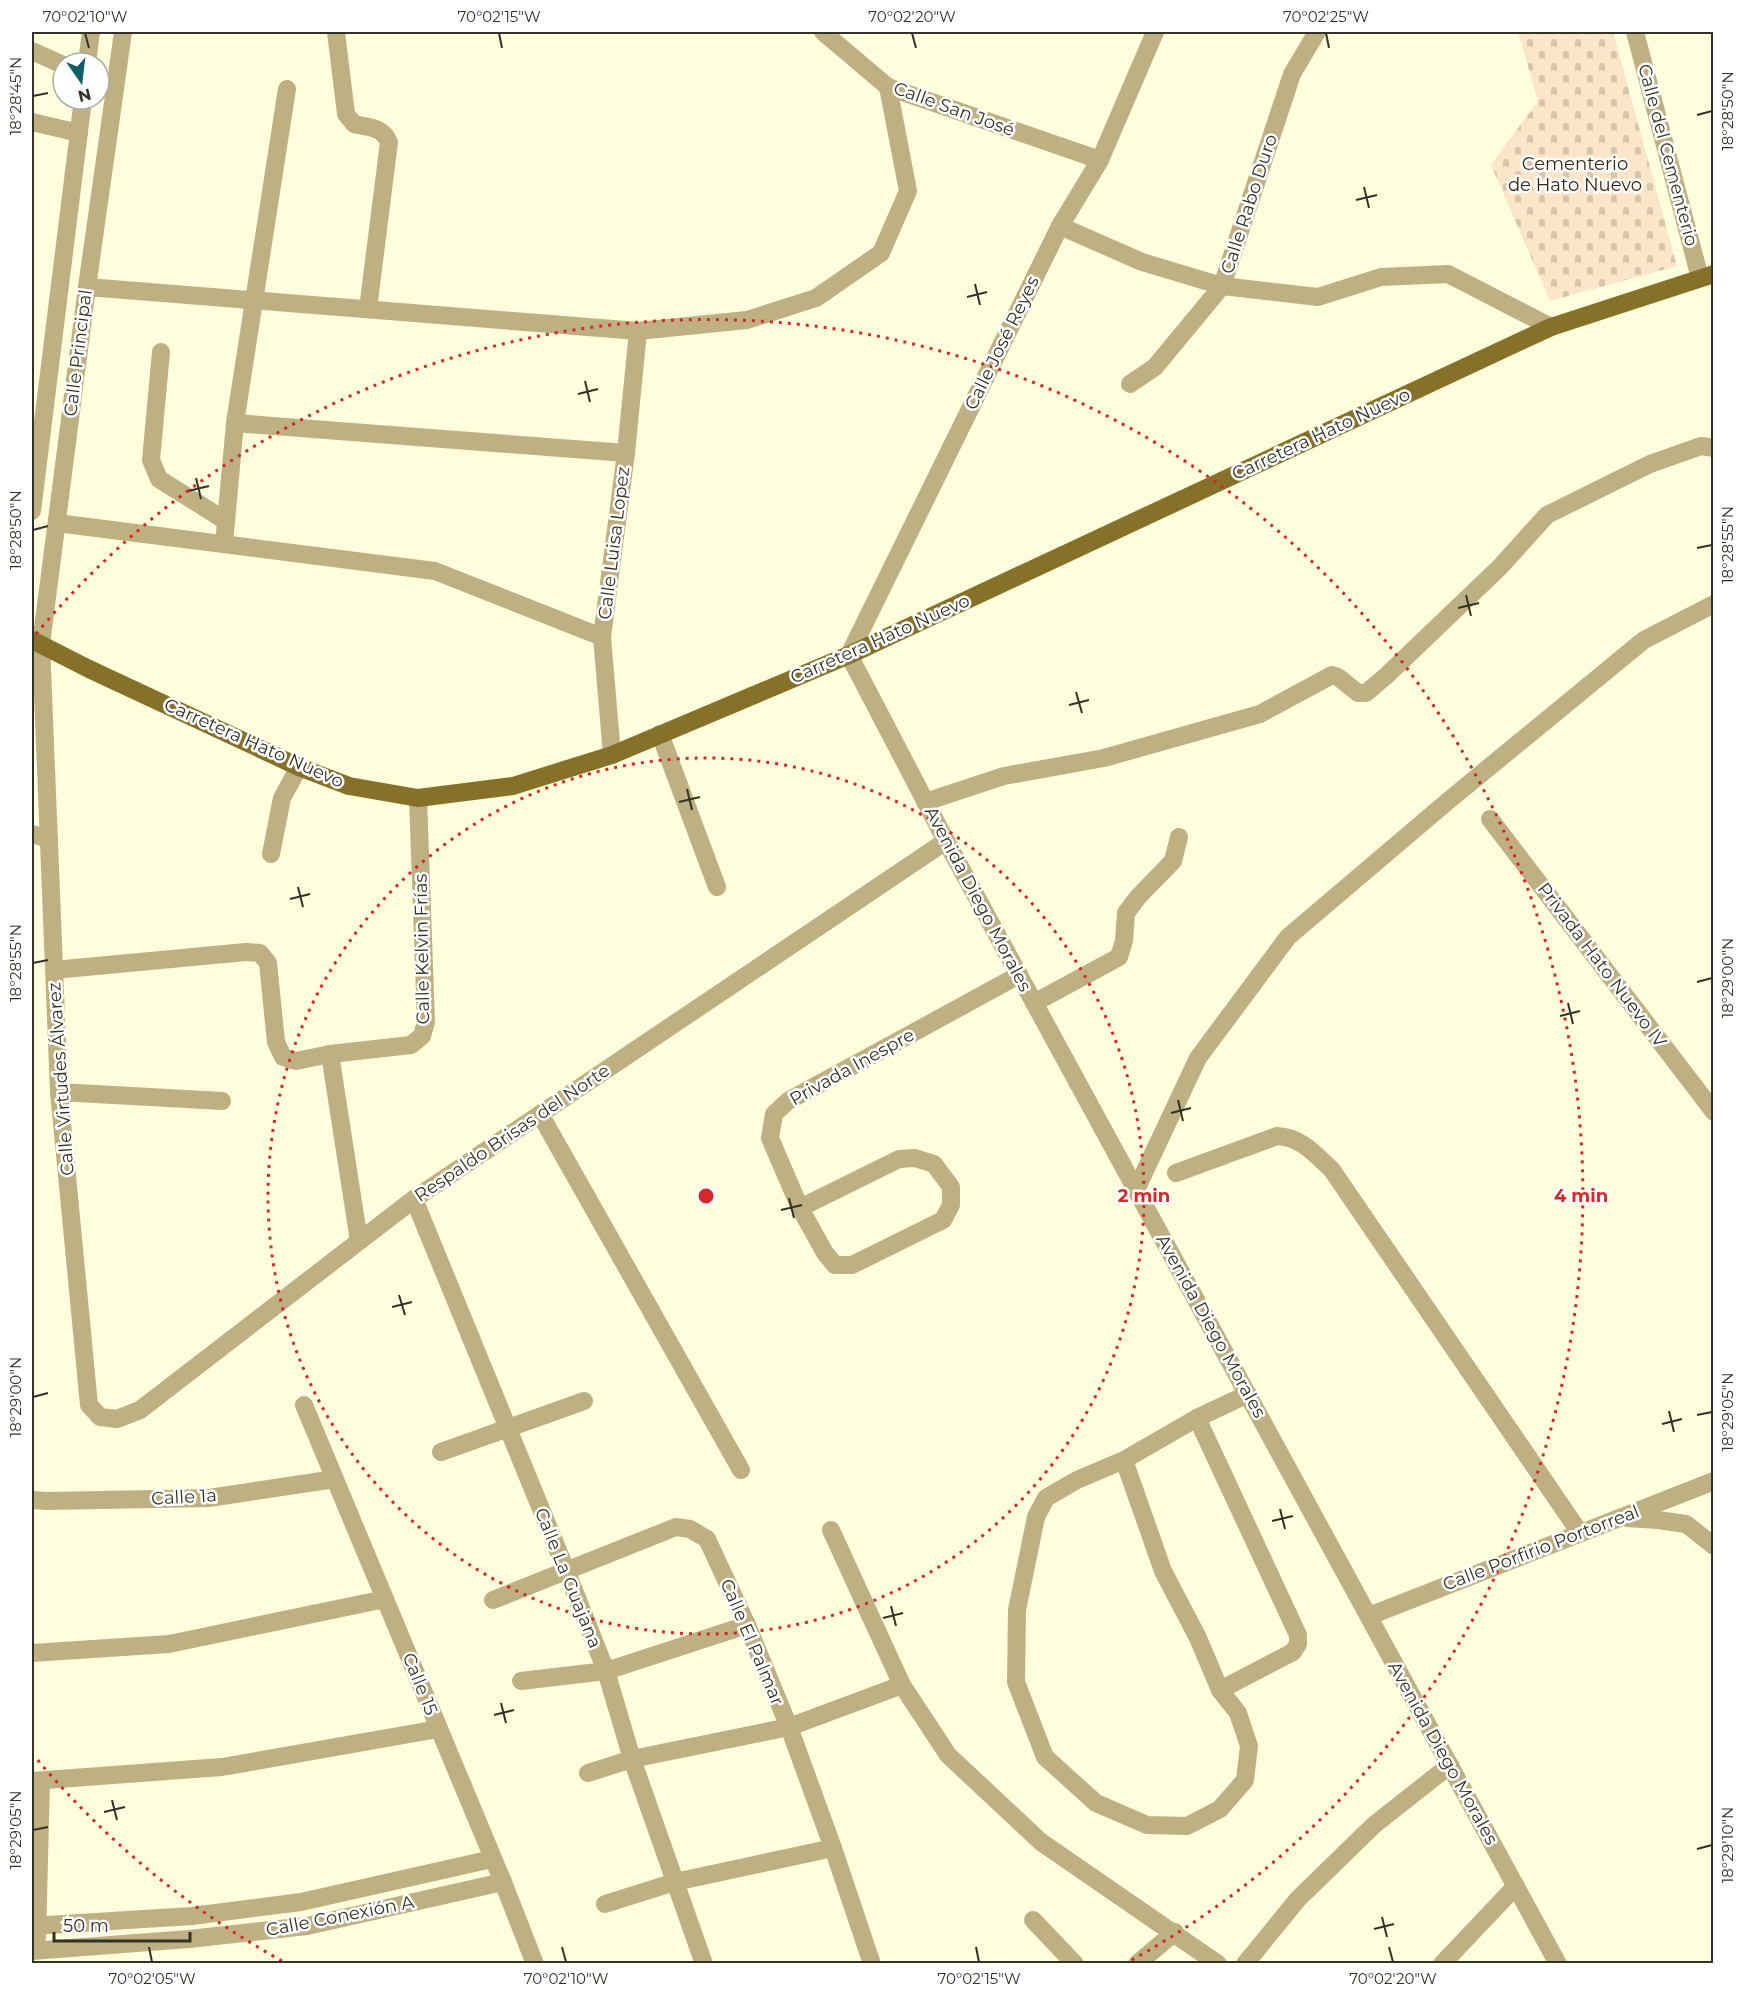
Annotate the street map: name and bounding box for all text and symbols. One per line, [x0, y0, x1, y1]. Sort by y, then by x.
text: 70°02'10"W [43, 7, 128, 26]
text: 70°02'15"W [457, 7, 541, 26]
text: 70°02'20"W [868, 7, 956, 26]
text: 70°02'25"W [1283, 7, 1369, 26]
north arrow [51, 51, 111, 111]
text: 18°28'45"N [6, 57, 25, 135]
street label: Calle del Cementerio [1633, 62, 1703, 248]
text: 18°28'50"N [1718, 71, 1737, 151]
street label: Calle San José [891, 77, 1018, 141]
text: N [76, 84, 93, 106]
street label: Calle Rabo Duro [1216, 131, 1282, 277]
park label: Cementerio de Hato Nuevo [1508, 153, 1642, 196]
street label: Calle José Reyes [960, 272, 1044, 413]
street label: Calle Principal [59, 288, 97, 418]
street label: Carretera Hato Nuevo [1228, 383, 1414, 485]
street label: Calle Luisa Lopez [594, 465, 634, 621]
text: 18°28'50"N [6, 490, 25, 570]
text: 18°28'55"N [1718, 506, 1737, 584]
street label: Carretera Hato Nuevo [787, 589, 973, 689]
street label: Carretera Hato Nuevo [161, 693, 347, 793]
street label: Avenida Diego Morales [920, 803, 1036, 995]
street label: Calle Kelvin Frías [410, 873, 434, 1024]
street label: Privada Hato Nuevo IV [1533, 878, 1671, 1052]
text: 18°28'55"N [6, 924, 25, 1002]
text: 18°29'00"N [1718, 938, 1737, 1018]
street label: Calle Virtudes Álvarez [43, 982, 79, 1176]
street label: Privada Inespre [786, 1024, 918, 1110]
street label: Respaldo Brisas del Norte [410, 1059, 614, 1207]
text: 2 min [1118, 1185, 1170, 1207]
text: 4 min [1554, 1185, 1608, 1207]
centre of rings [696, 1186, 716, 1206]
street label: Avenida Diego Morales [1151, 1230, 1271, 1422]
text: 18°29'00"N [6, 1357, 25, 1437]
text: 18°29'05"N [1718, 1373, 1737, 1451]
street label: Calle 1a [151, 1484, 217, 1510]
street label: Calle Porfirio Portorreal [1440, 1500, 1642, 1596]
street label: Calle La Guajana [530, 1505, 606, 1651]
street label: Calle El Palmar [715, 1575, 789, 1709]
street label: Calle 15 [398, 1650, 442, 1718]
street label: Avenida Diego Morales [1383, 1657, 1503, 1849]
text: 18°29'05"N [6, 1791, 25, 1869]
text: 18°29'10"N [1718, 1807, 1737, 1883]
street label: Calle Conexión A [264, 1891, 416, 1941]
scale bar [54, 1905, 190, 1943]
text: 50 m [63, 1915, 109, 1937]
text: 70°02'05"W [108, 1969, 196, 1988]
text: 70°02'10"W [524, 1969, 609, 1988]
text: 70°02'15"W [937, 1969, 1021, 1988]
text: 70°02'20"W [1349, 1969, 1437, 1988]

